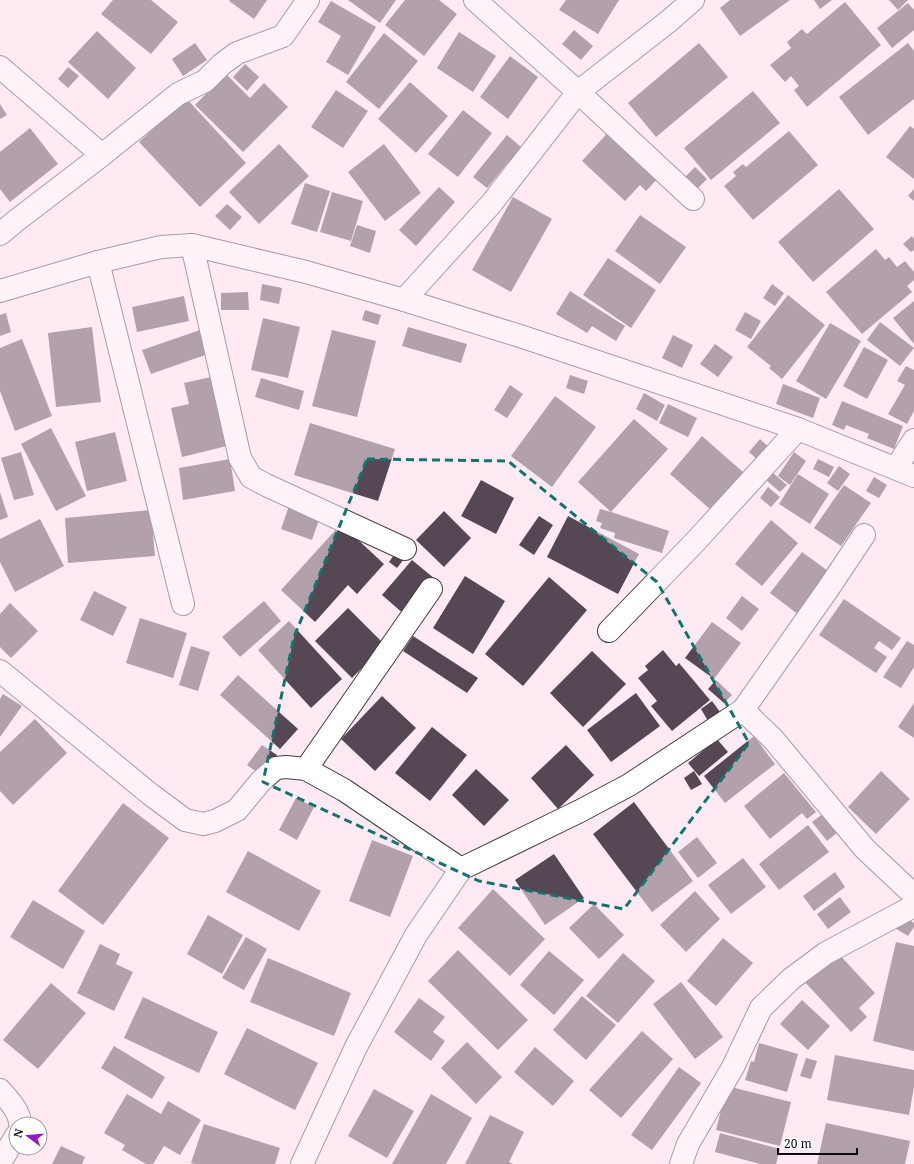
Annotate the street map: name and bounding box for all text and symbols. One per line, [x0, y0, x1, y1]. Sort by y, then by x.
north arrow [8, 1116, 48, 1156]
text: N [10, 1127, 26, 1139]
scale bar [778, 1130, 857, 1156]
text: 20 m [784, 1135, 812, 1152]

